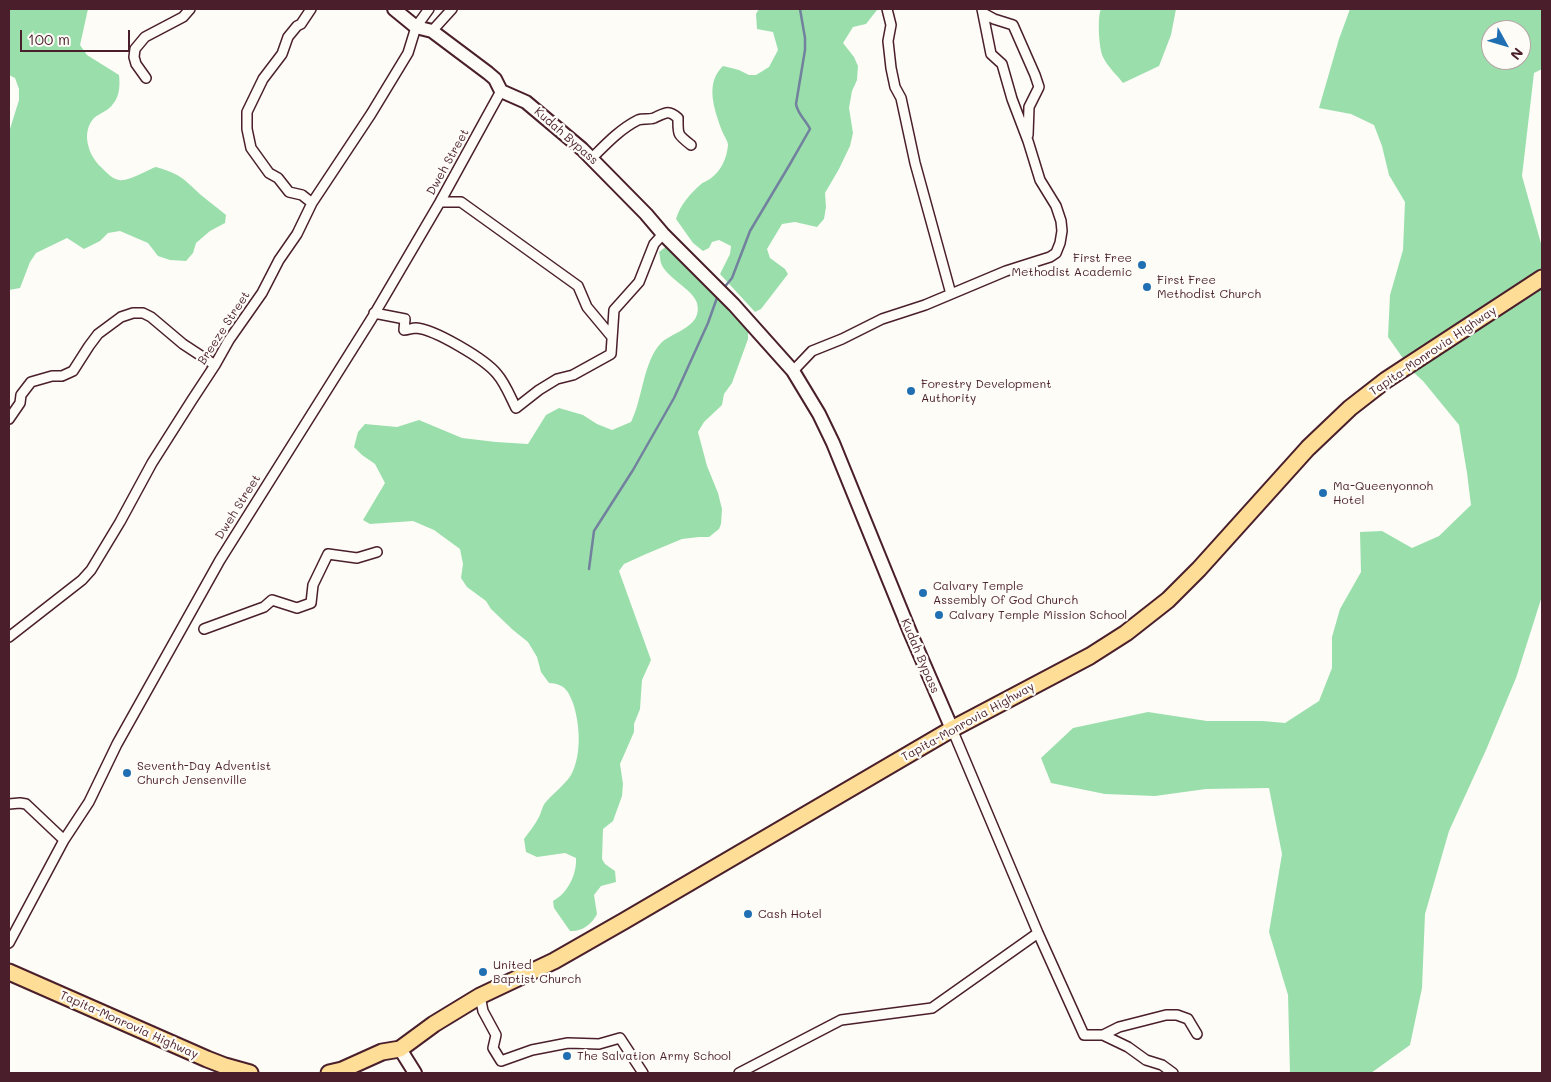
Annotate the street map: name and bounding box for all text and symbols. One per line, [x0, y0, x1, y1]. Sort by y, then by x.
scale bar [22, 20, 132, 52]
north arrow [1481, 20, 1531, 70]
text: 100 m [28, 29, 70, 49]
text: N [1507, 44, 1528, 64]
street label: Kudah Bypass [531, 104, 601, 168]
street label: Dweh Street [424, 126, 472, 198]
place label: First Free Methodist Academic [1011, 251, 1132, 279]
marker: First Free Methodist Academic [1136, 259, 1148, 271]
place label: First Free Methodist Church [1157, 273, 1261, 301]
marker: First Free Methodist Church [1141, 281, 1153, 293]
street label: Breeze Street [195, 289, 253, 367]
street label: Tapita-Monrovia Highway [1367, 303, 1499, 399]
place label: Forestry Development Authority [921, 377, 1051, 405]
marker: Forestry Development Authority [905, 385, 917, 397]
street label: Dweh Street [212, 472, 264, 542]
place label: Ma-Queenyonnoh Hotel [1333, 479, 1433, 507]
marker: Ma-Queenyonnoh Hotel [1317, 487, 1329, 499]
place label: Calvary Temple Assembly Of God Church [933, 579, 1078, 607]
marker: Calvary Temple Assembly Of God Church [917, 587, 929, 599]
place label: Calvary Temple Mission School [949, 608, 1127, 622]
marker: Calvary Temple Mission School [933, 609, 945, 621]
street label: Kudah Bypass [898, 616, 942, 696]
street label: Tapita-Monrovia Highway [899, 679, 1037, 765]
place label: Seventh-Day Adventist Church Jensenville [137, 759, 271, 787]
marker: Seventh-Day Adventist Church Jensenville [121, 767, 133, 779]
place label: Cash Hotel [758, 907, 822, 921]
marker: Cash Hotel [742, 908, 754, 920]
place label: United Baptist Church [493, 958, 581, 986]
marker: United Baptist Church [477, 966, 489, 978]
street label: Tapita-Monrovia Highway [58, 988, 200, 1062]
place label: The Salvation Army School [577, 1049, 731, 1063]
marker: The Salvation Army School [561, 1050, 573, 1062]

